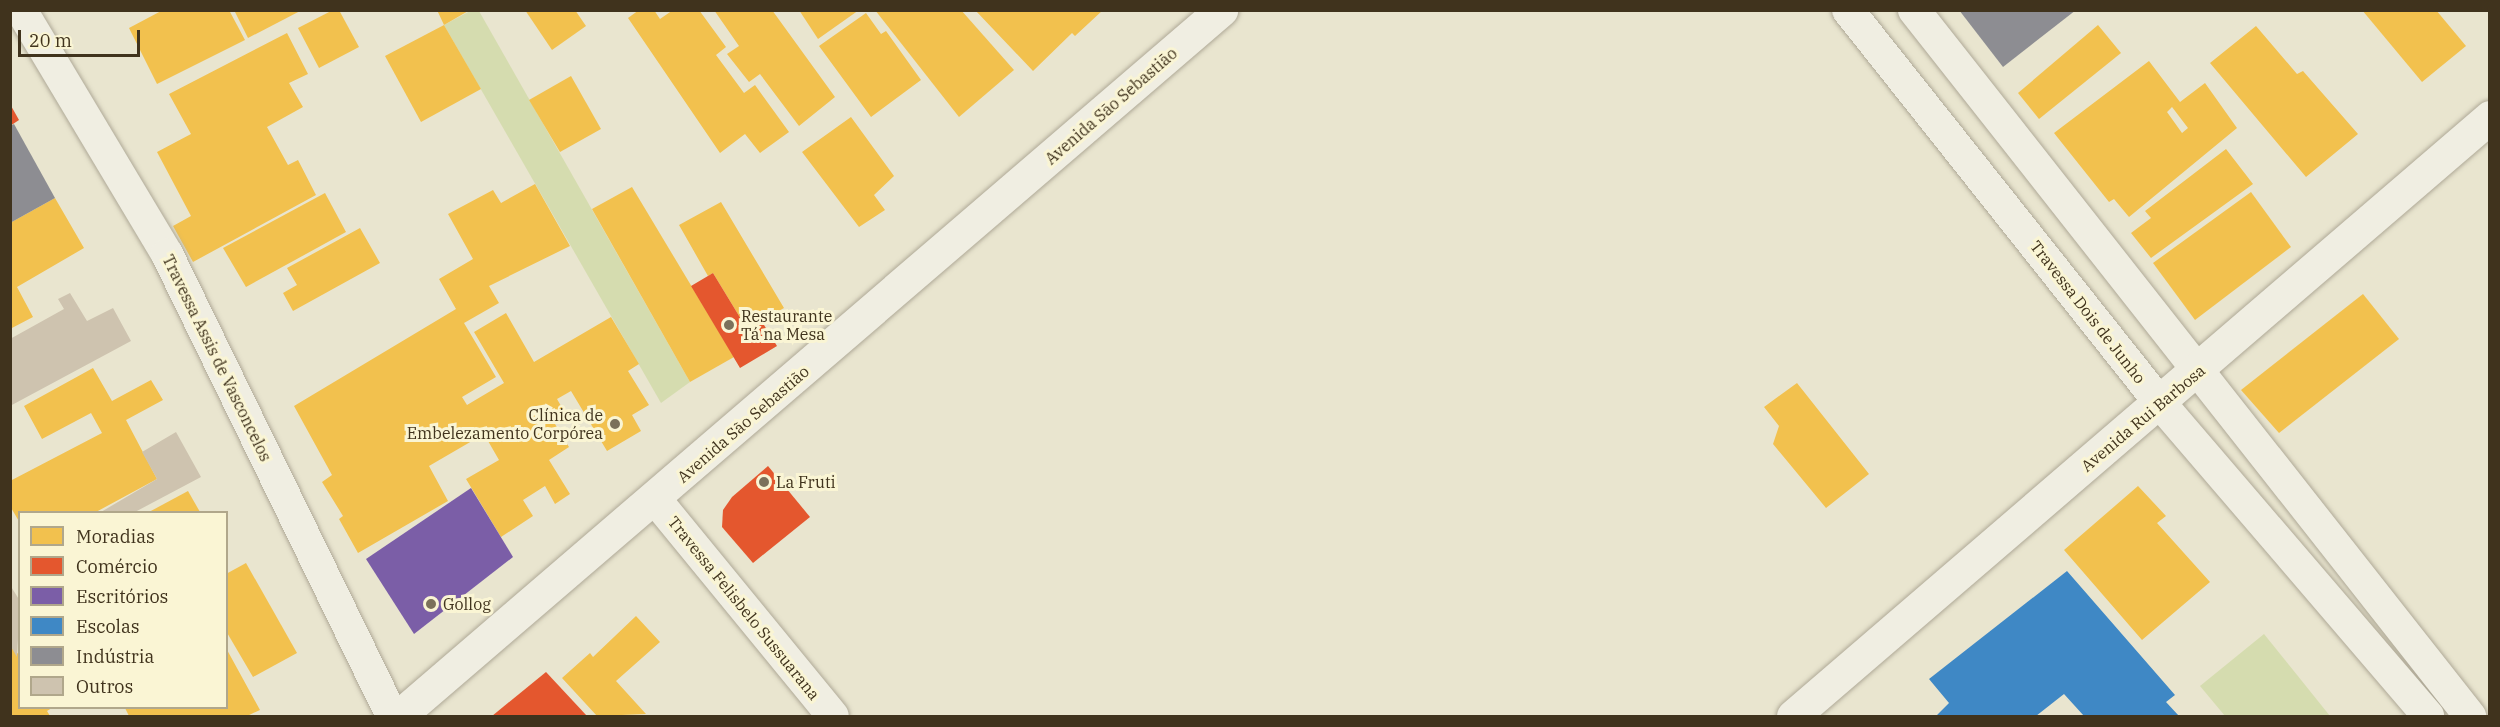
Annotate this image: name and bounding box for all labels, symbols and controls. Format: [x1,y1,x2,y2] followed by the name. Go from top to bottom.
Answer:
[21,18,142,56] scale bar
[29,29,72,52] text: 20 m
[1041,43,1181,169] street label: Avenida São Sebastião
[2026,237,2150,387] street label: Travessa Dois de Junho
[158,252,276,464] street label: Travessa Assis de Vasconcelos
[741,306,832,344] place label: Restaurante Tá na Mesa
[722,318,736,332] marker: Restaurante Tá na Mesa
[2077,360,2209,476] street label: Avenida Rui Barbosa
[673,361,813,487] street label: Avenida São Sebastião
[407,405,603,443] place label: Clínica de Embelezamento Corpórea
[608,417,622,431] marker: Clínica de Embelezamento Corpórea
[776,472,836,492] place label: La Fruti
[757,475,771,489] marker: La Fruti
[18,511,228,709] legend
[664,512,824,704] street label: Travessa Felisbelo Sussuarana
[76,525,155,548] text: Moradias
[76,555,158,578] text: Comércio
[76,585,168,608] text: Escritórios
[443,594,491,614] place label: Gollog
[424,597,438,611] marker: Gollog
[76,615,140,638] text: Escolas
[76,645,154,668] text: Indústria
[76,675,133,698] text: Outros

